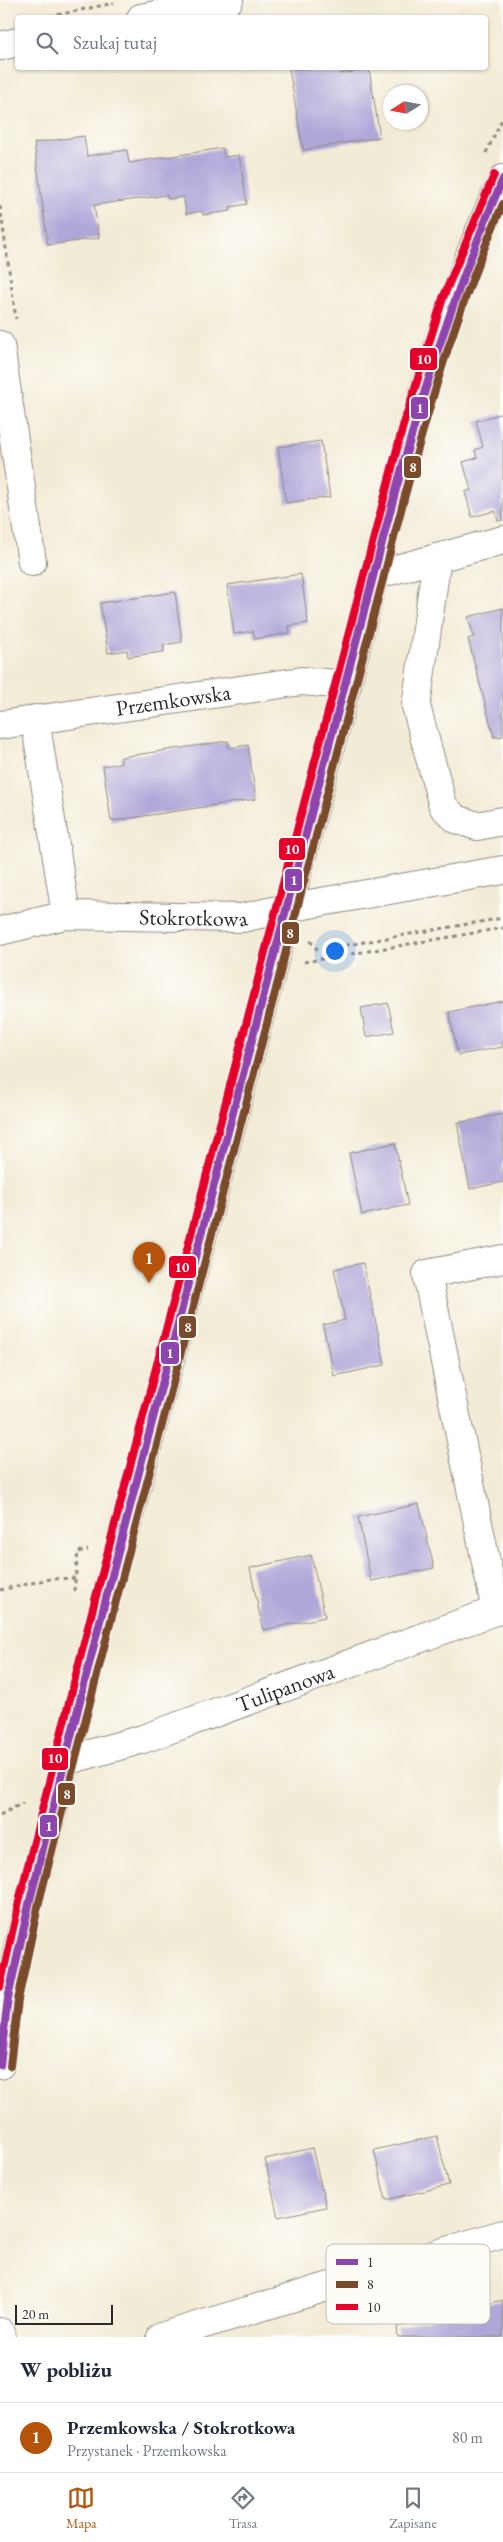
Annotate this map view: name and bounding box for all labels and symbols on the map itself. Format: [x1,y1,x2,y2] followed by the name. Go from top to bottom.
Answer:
[383,85,428,130] north arrow
[409,347,438,371] line badge: 10
[417,350,432,368] text: 10
[410,396,429,420] line badge: 1
[416,399,424,417] text: 1
[403,455,422,479] line badge: 8
[409,458,417,476] text: 8
[114,677,233,722] street label: Przemkowska
[278,837,306,861] line badge: 10
[285,840,300,858] text: 10
[284,868,303,892] line badge: 1
[290,871,298,889] text: 1
[139,902,250,933] street label: Stokrotkowa
[281,921,300,945] line badge: 8
[286,924,294,942] text: 8
[322,938,348,964] your location
[133,1242,165,1283] pin: 1
[168,1255,197,1279] line badge: 10
[175,1258,190,1276] text: 10
[178,1315,197,1339] line badge: 8
[184,1318,192,1336] text: 8
[160,1341,180,1365] line badge: 1
[166,1344,174,1362] text: 1
[232,1656,338,1719] street label: Tulipanowa
[41,1747,69,1771] line badge: 10
[48,1749,63,1767] text: 10
[57,1782,76,1806] line badge: 8
[63,1785,71,1803] text: 8
[39,1814,58,1838] line badge: 1
[45,1817,53,1835] text: 1
[326,2244,490,2324] legend
[367,2253,374,2271] text: 1
[367,2275,374,2293] text: 8
[367,2298,381,2316] text: 10
[15,2302,112,2325] scale bar

